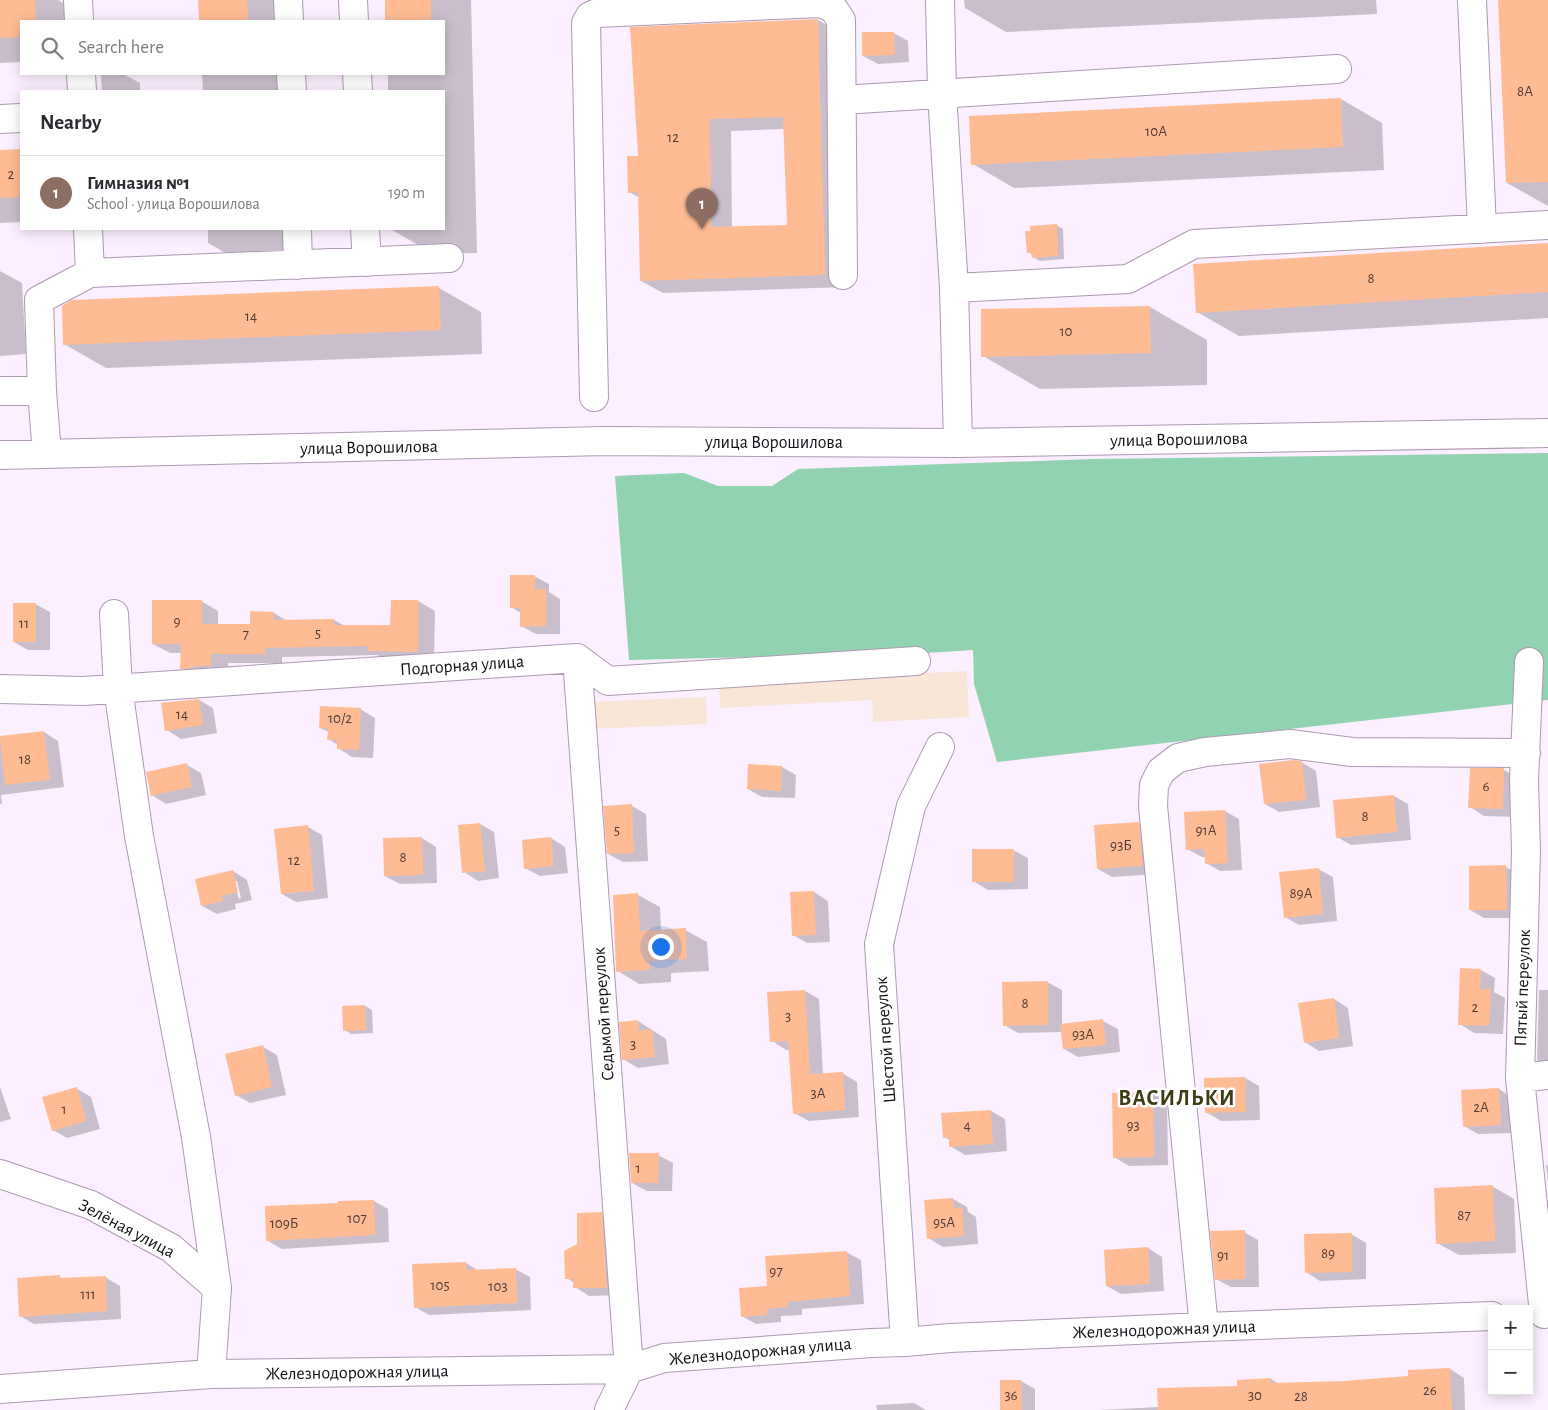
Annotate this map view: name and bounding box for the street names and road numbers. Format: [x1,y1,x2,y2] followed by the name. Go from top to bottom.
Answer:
[1109,430,1248,450] street label: улица Ворошилова
[704,434,843,452] street label: улица Ворошилова
[299,438,438,458] street label: улица Ворошилова
[399,653,525,679] street label: Подгорная улица
[1512,928,1534,1047] street label: Пятый переулок
[590,946,618,1081] street label: Седьмой переулок
[873,975,899,1104] street label: Шестой переулок
[75,1196,178,1262] street label: Зелёная улица
[1072,1318,1256,1342] street label: Железнодорожная улица
[668,1335,852,1369] street label: Железнодорожная улица
[265,1362,449,1384] street label: Железнодорожная улица

